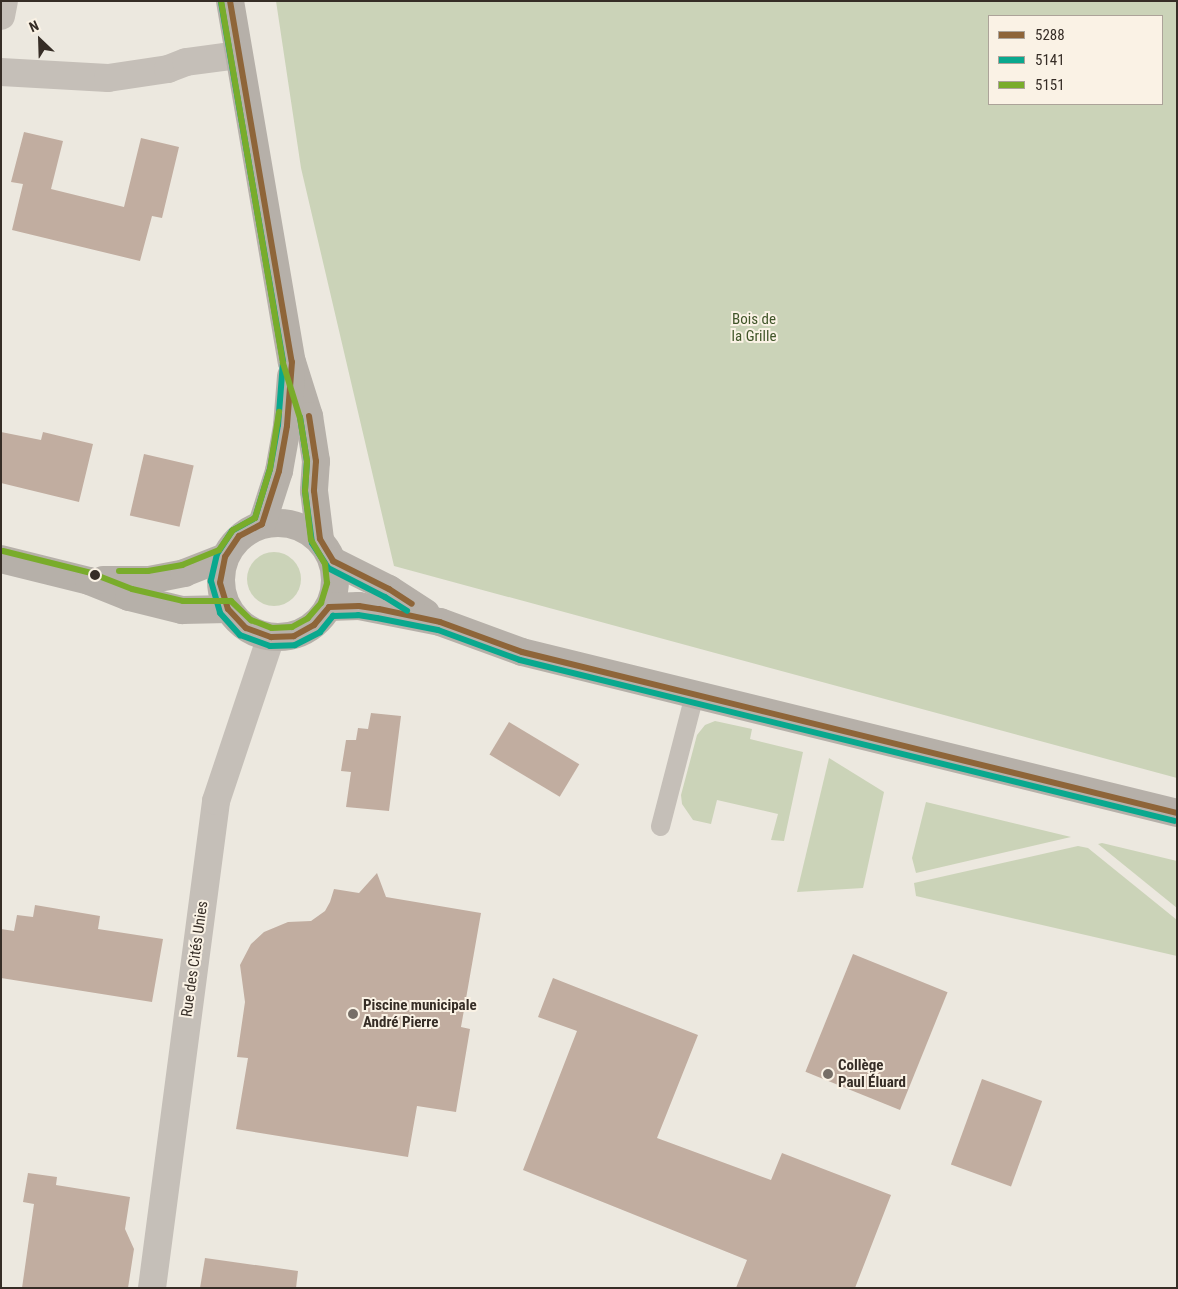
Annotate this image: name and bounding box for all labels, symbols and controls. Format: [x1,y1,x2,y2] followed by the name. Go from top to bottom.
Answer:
[15,15,65,65] north arrow
[988,15,1163,105] legend
[27,17,41,35] text: N
[1035,26,1065,44] text: 5288
[1035,51,1065,69] text: 5141
[1035,76,1065,94] text: 5151
[732,310,776,345] park label: Bois de la Grille
[90,570,100,580] unlabelled marker
[178,900,212,1018] street label: Rue des Cités Unies
[363,996,477,1031] place label: Piscine municipale André Pierre
[347,1008,359,1020] marker: Piscine municipale André Pierre
[838,1056,906,1091] place label: Collège Paul Éluard
[822,1068,834,1080] marker: Collège Paul Éluard

